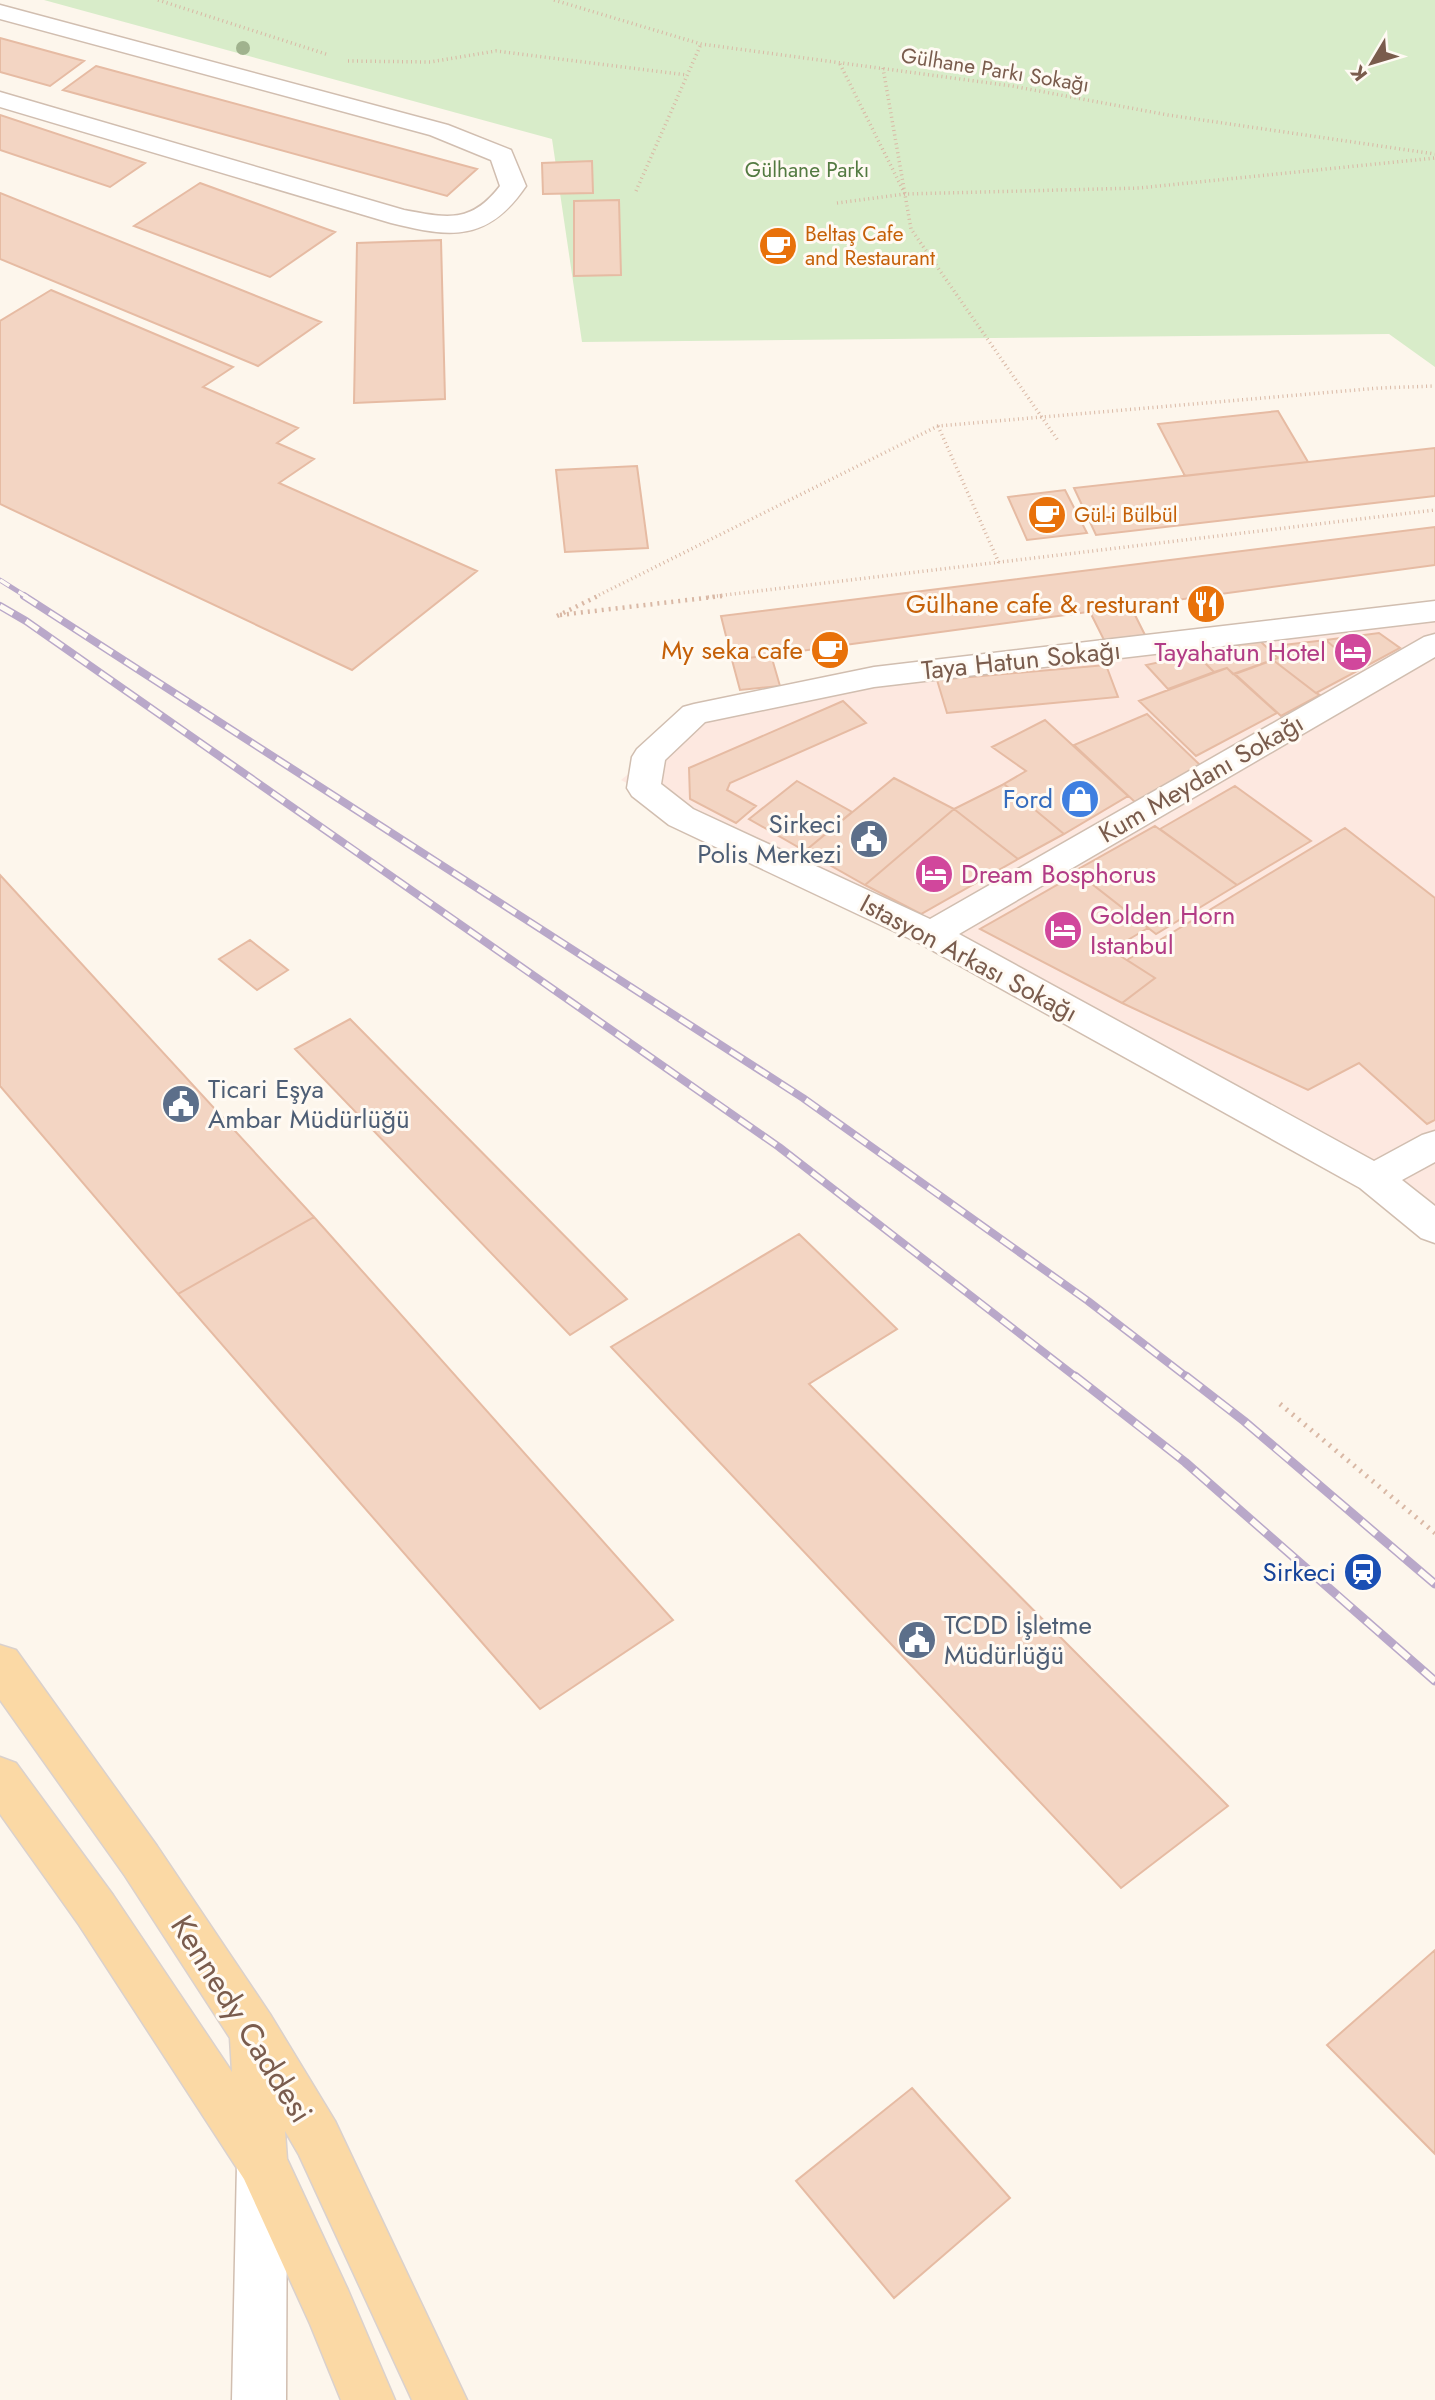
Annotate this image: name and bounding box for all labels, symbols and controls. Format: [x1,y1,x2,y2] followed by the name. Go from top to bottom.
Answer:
[1337,28,1407,98] north arrow
[899,40,1091,100] street label: Gülhane Parkı Sokağı
[1344,59,1374,87] text: K
[745,155,869,185] park label: Gülhane Parkı
[805,219,935,273] place label: Beltaş Cafe and Restaurant
[757,225,799,267] cafe icon: Beltaş Cafe and Restaurant
[1026,494,1068,536] cafe icon: Gül-i Bülbül
[1074,500,1178,530] place label: Gül-i Bülbül
[1185,583,1227,625] restaurant icon: Gülhane cafe & resturant
[906,585,1180,623] place label: Gülhane cafe & resturant
[809,629,851,671] cafe icon: My seka cafe
[661,631,803,669] place label: My seka cafe
[920,631,1122,689] street label: Taya Hatun Sokağı
[1332,631,1374,673] hotel icon: Tayahatun Hotel
[1154,633,1326,671] place label: Tayahatun Hotel
[1092,704,1310,852] street label: Kum Meydanı Sokağı
[1059,778,1101,820] shop icon: Ford
[1003,780,1053,818] place label: Ford
[697,805,842,873] place label: Sirkeci Polis Merkezi
[848,818,890,860] public building icon: Sirkeci Polis Merkezi
[913,853,955,895] hotel icon: Dream Bosphorus
[961,855,1156,893] place label: Dream Bosphorus
[853,884,1085,1032] street label: Istasyon Arkası Sokağı
[1090,896,1235,964] place label: Golden Horn Istanbul
[1042,909,1084,951] hotel icon: Golden Horn Istanbul
[208,1070,410,1138] place label: Ticari Eşya Ambar Müdürlüğü
[160,1083,202,1125] public building icon: Ticari Eşya Ambar Müdürlüğü
[1342,1551,1384,1593] station icon: Sirkeci
[1262,1553,1336,1591] place label: Sirkeci
[944,1606,1092,1674] place label: TCDD İşletme Müdürlüğü
[896,1619,938,1661] public building icon: TCDD İşletme Müdürlüğü
[160,1906,324,2132] street label: Kennedy Caddesi

